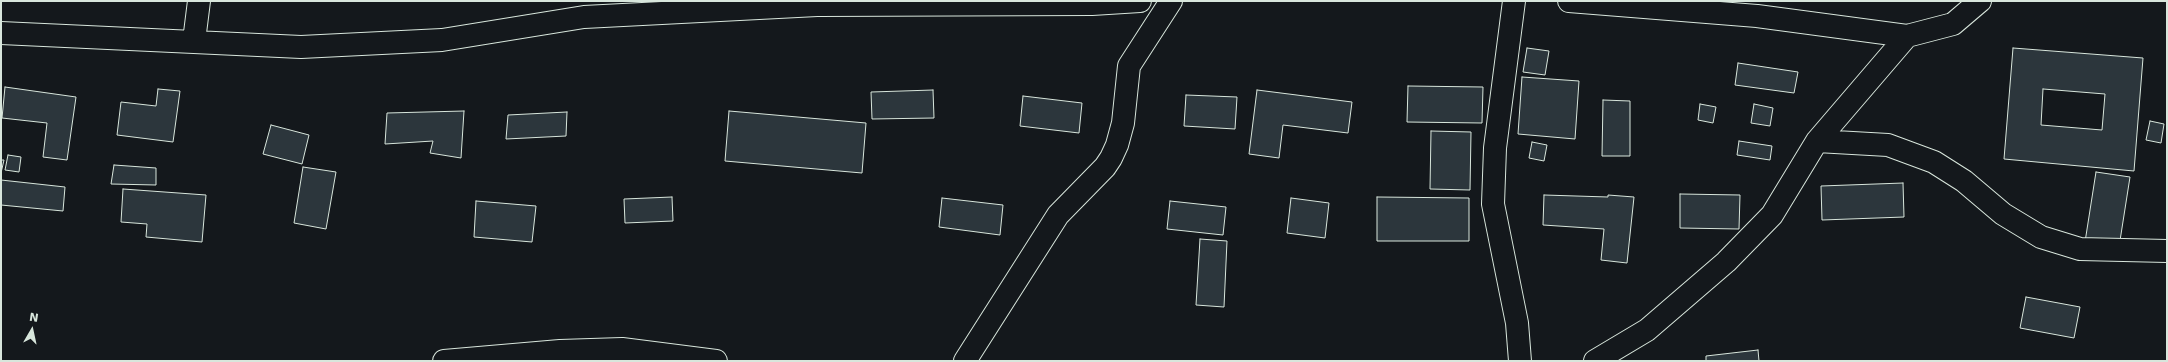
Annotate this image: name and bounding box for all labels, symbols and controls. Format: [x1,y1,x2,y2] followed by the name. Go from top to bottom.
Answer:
[12,310,52,350] north arrow
[28,311,40,325] text: N

